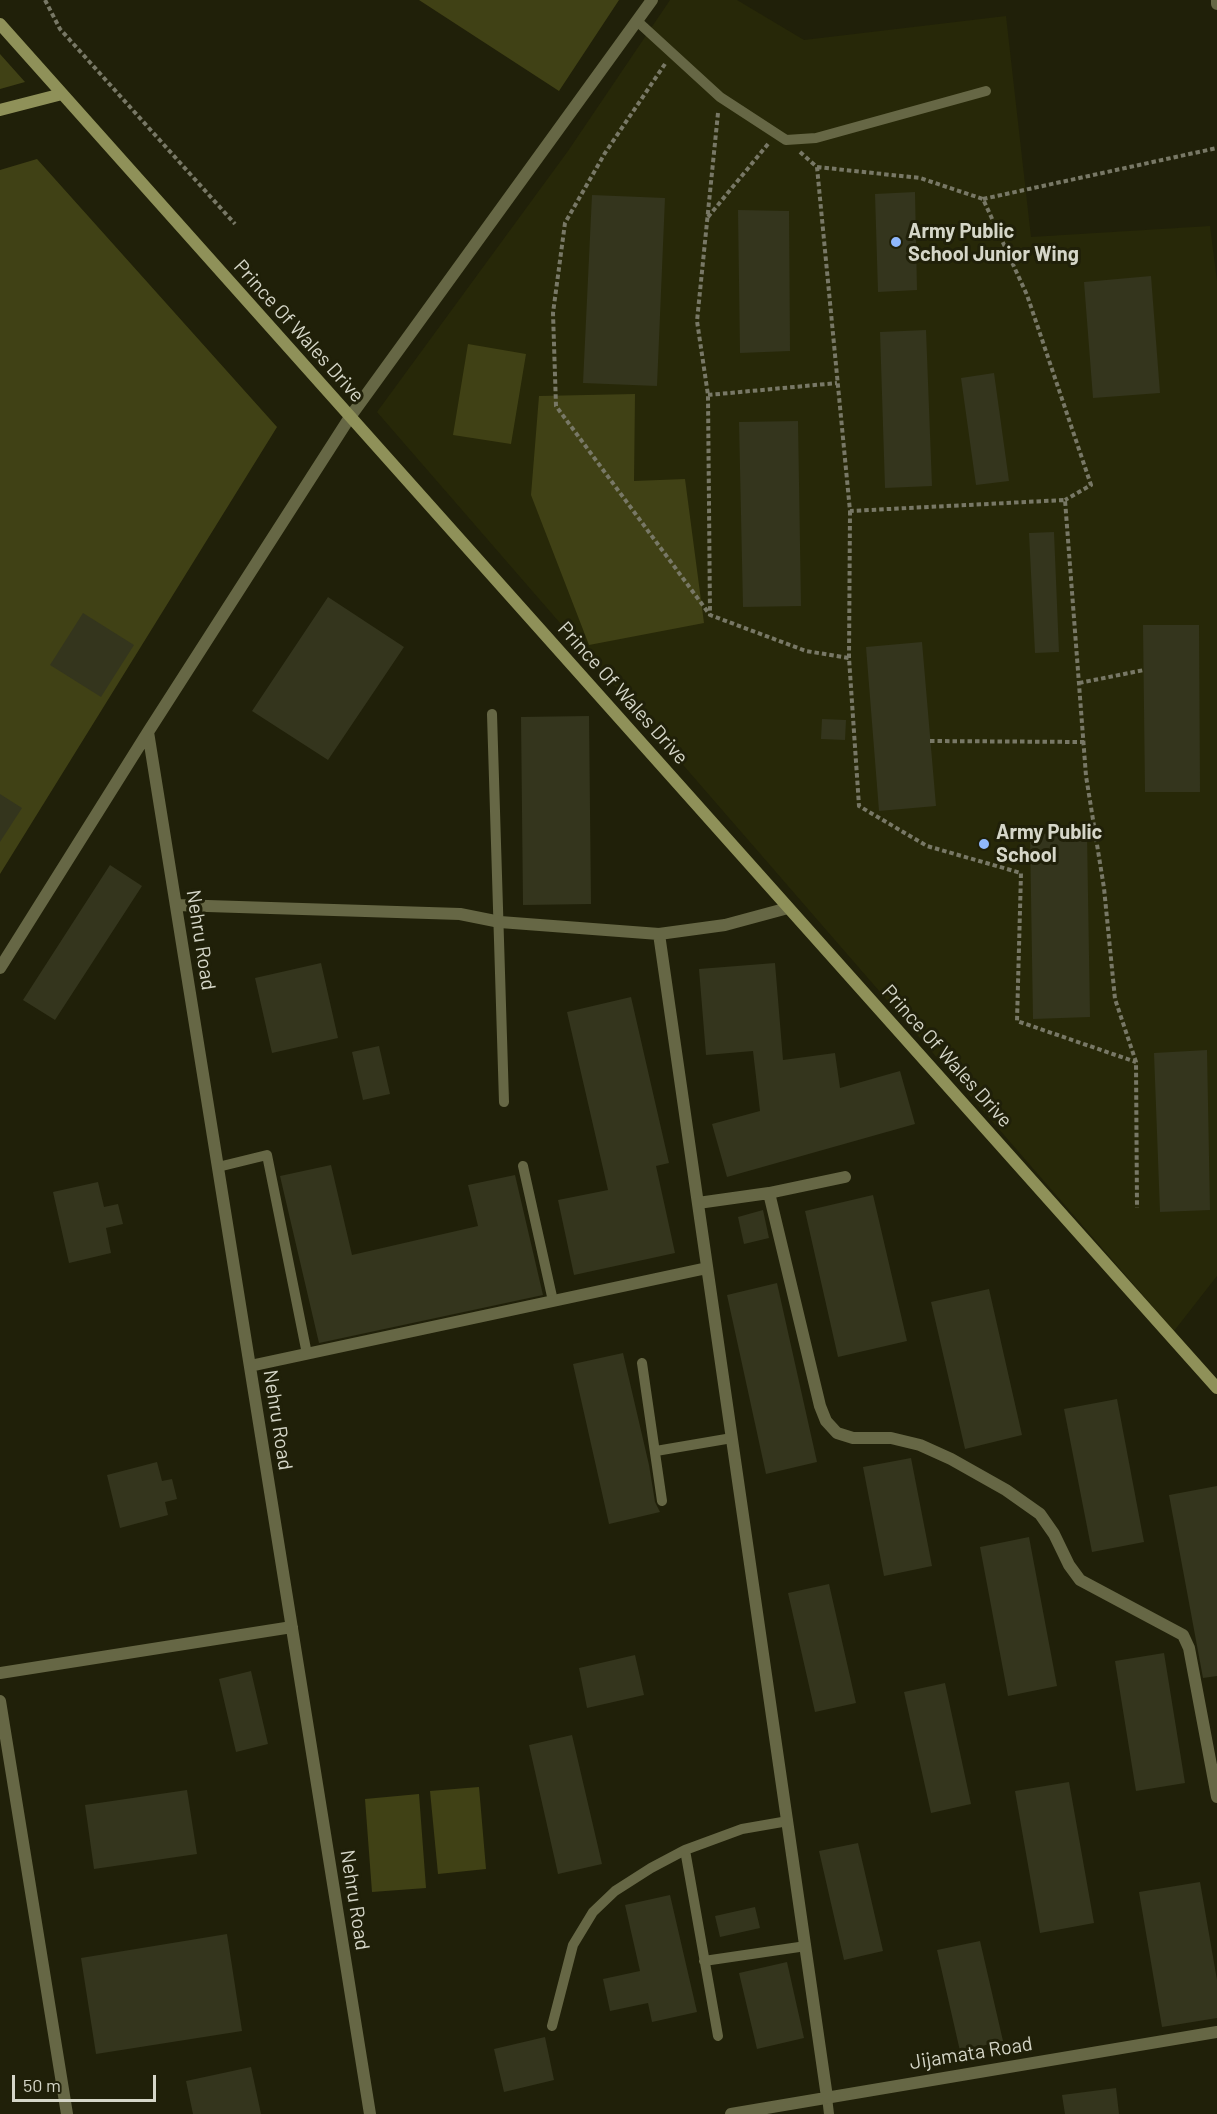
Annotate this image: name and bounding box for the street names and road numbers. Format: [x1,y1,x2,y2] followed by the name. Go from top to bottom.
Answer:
[229,255,369,407] street label: Prince Of Wales Drive
[553,617,693,769] street label: Prince Of Wales Drive
[181,888,221,992] street label: Nehru Road
[877,980,1017,1132] street label: Prince Of Wales Drive
[258,1368,298,1472] street label: Nehru Road
[335,1848,375,1952] street label: Nehru Road
[908,2031,1034,2075] street label: Jijamata Road

